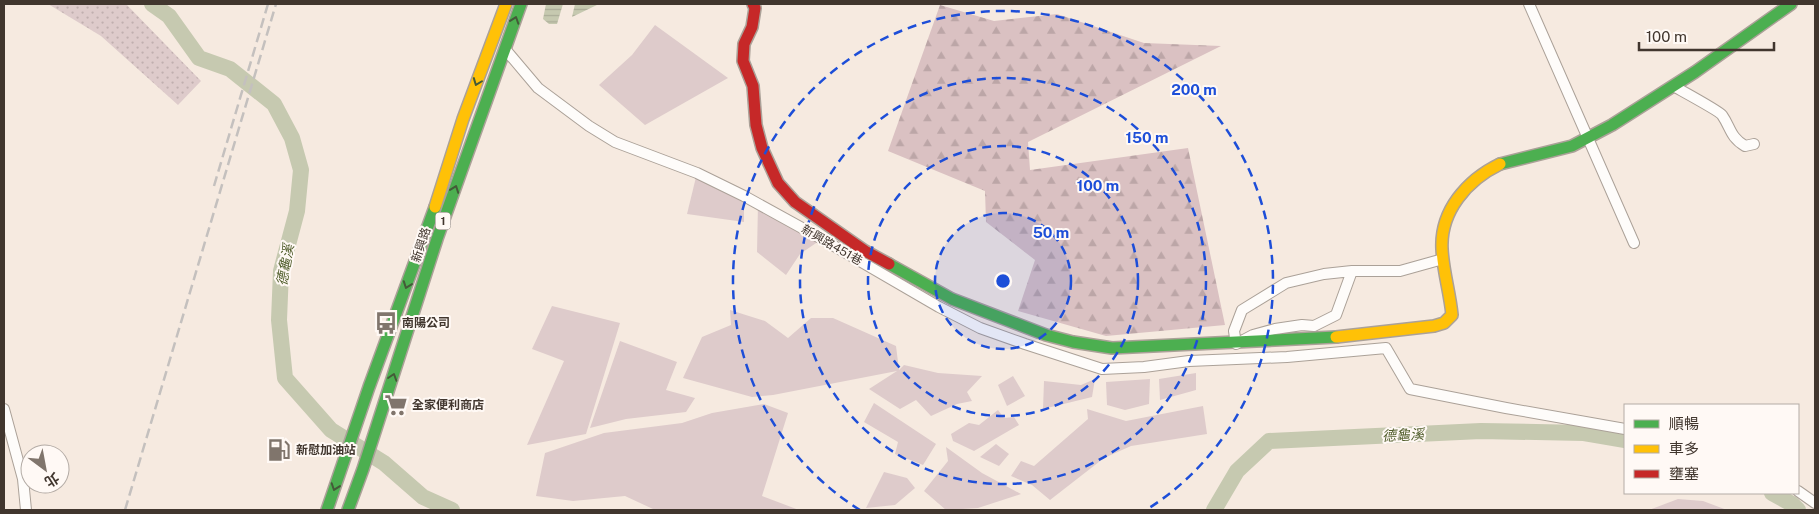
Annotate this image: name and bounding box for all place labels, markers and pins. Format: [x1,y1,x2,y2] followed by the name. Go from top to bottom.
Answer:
[994,272,1012,290] centre of rings
[373,310,399,336] bus stop icon: 南陽公司
[402,316,450,330] place label: 南陽公司
[383,392,409,418] supermarket icon: 全家便利商店
[412,398,484,412] place label: 全家便利商店
[266,437,292,463] fuel station icon: 新慰加油站
[296,443,356,457] place label: 新慰加油站

